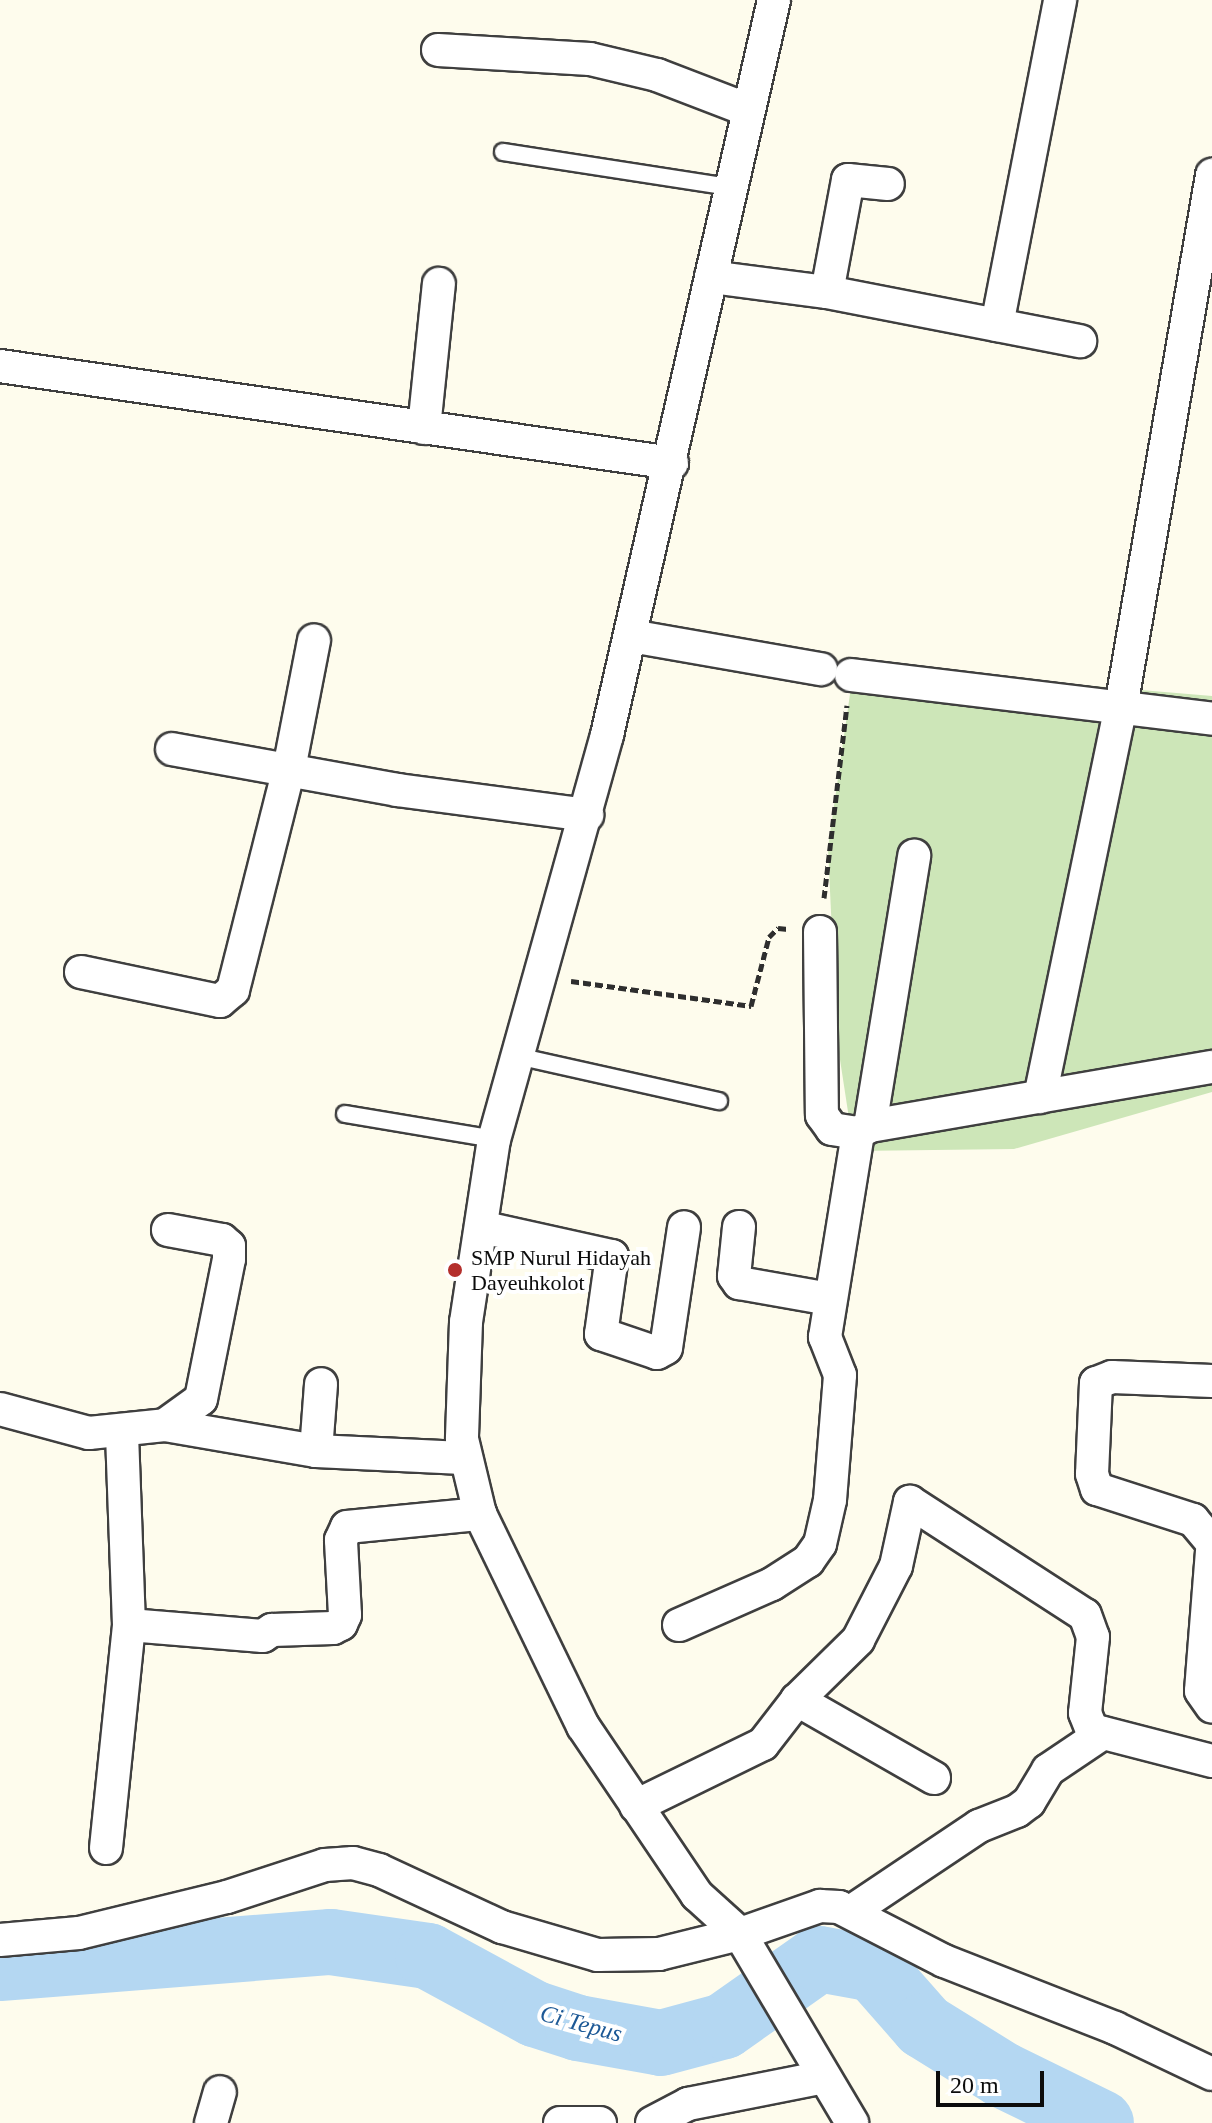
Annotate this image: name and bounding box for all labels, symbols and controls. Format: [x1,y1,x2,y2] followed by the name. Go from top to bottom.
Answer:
[471,1244,652,1296] place label: SMP Nurul Hidayah Dayeuhkolot
[446,1261,464,1279] marker: SMP Nurul Hidayah Dayeuhkolot
[537,1999,625,2049] water label: Ci Tepus
[940,2055,1048,2105] scale bar
[950,2072,999,2098] text: 20 m

